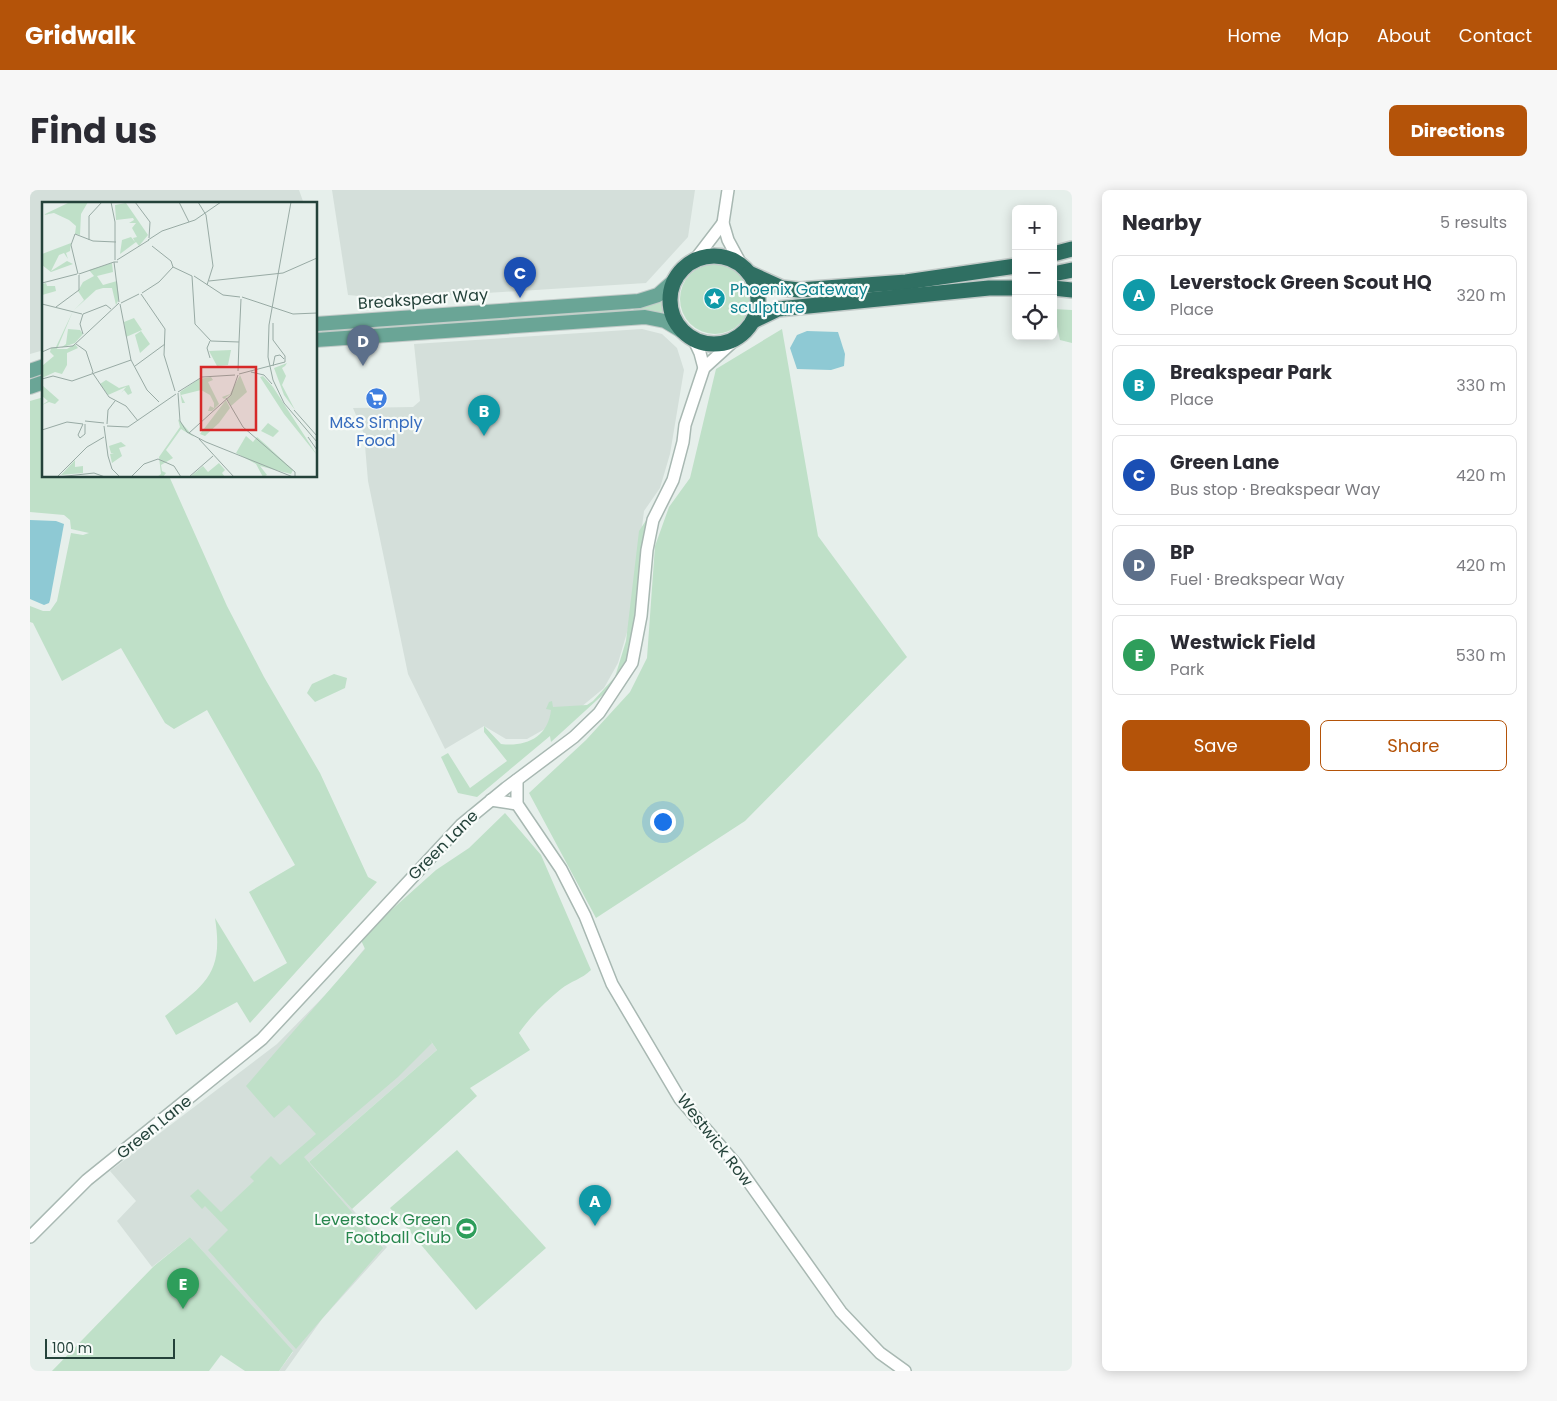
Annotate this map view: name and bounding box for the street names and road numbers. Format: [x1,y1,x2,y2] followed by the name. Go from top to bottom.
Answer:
[357,283,489,315] street label: Breakspear Way
[403,805,483,885] street label: Green Lane
[112,1089,197,1164] street label: Green Lane
[671,1089,759,1191] street label: Westwick Row

